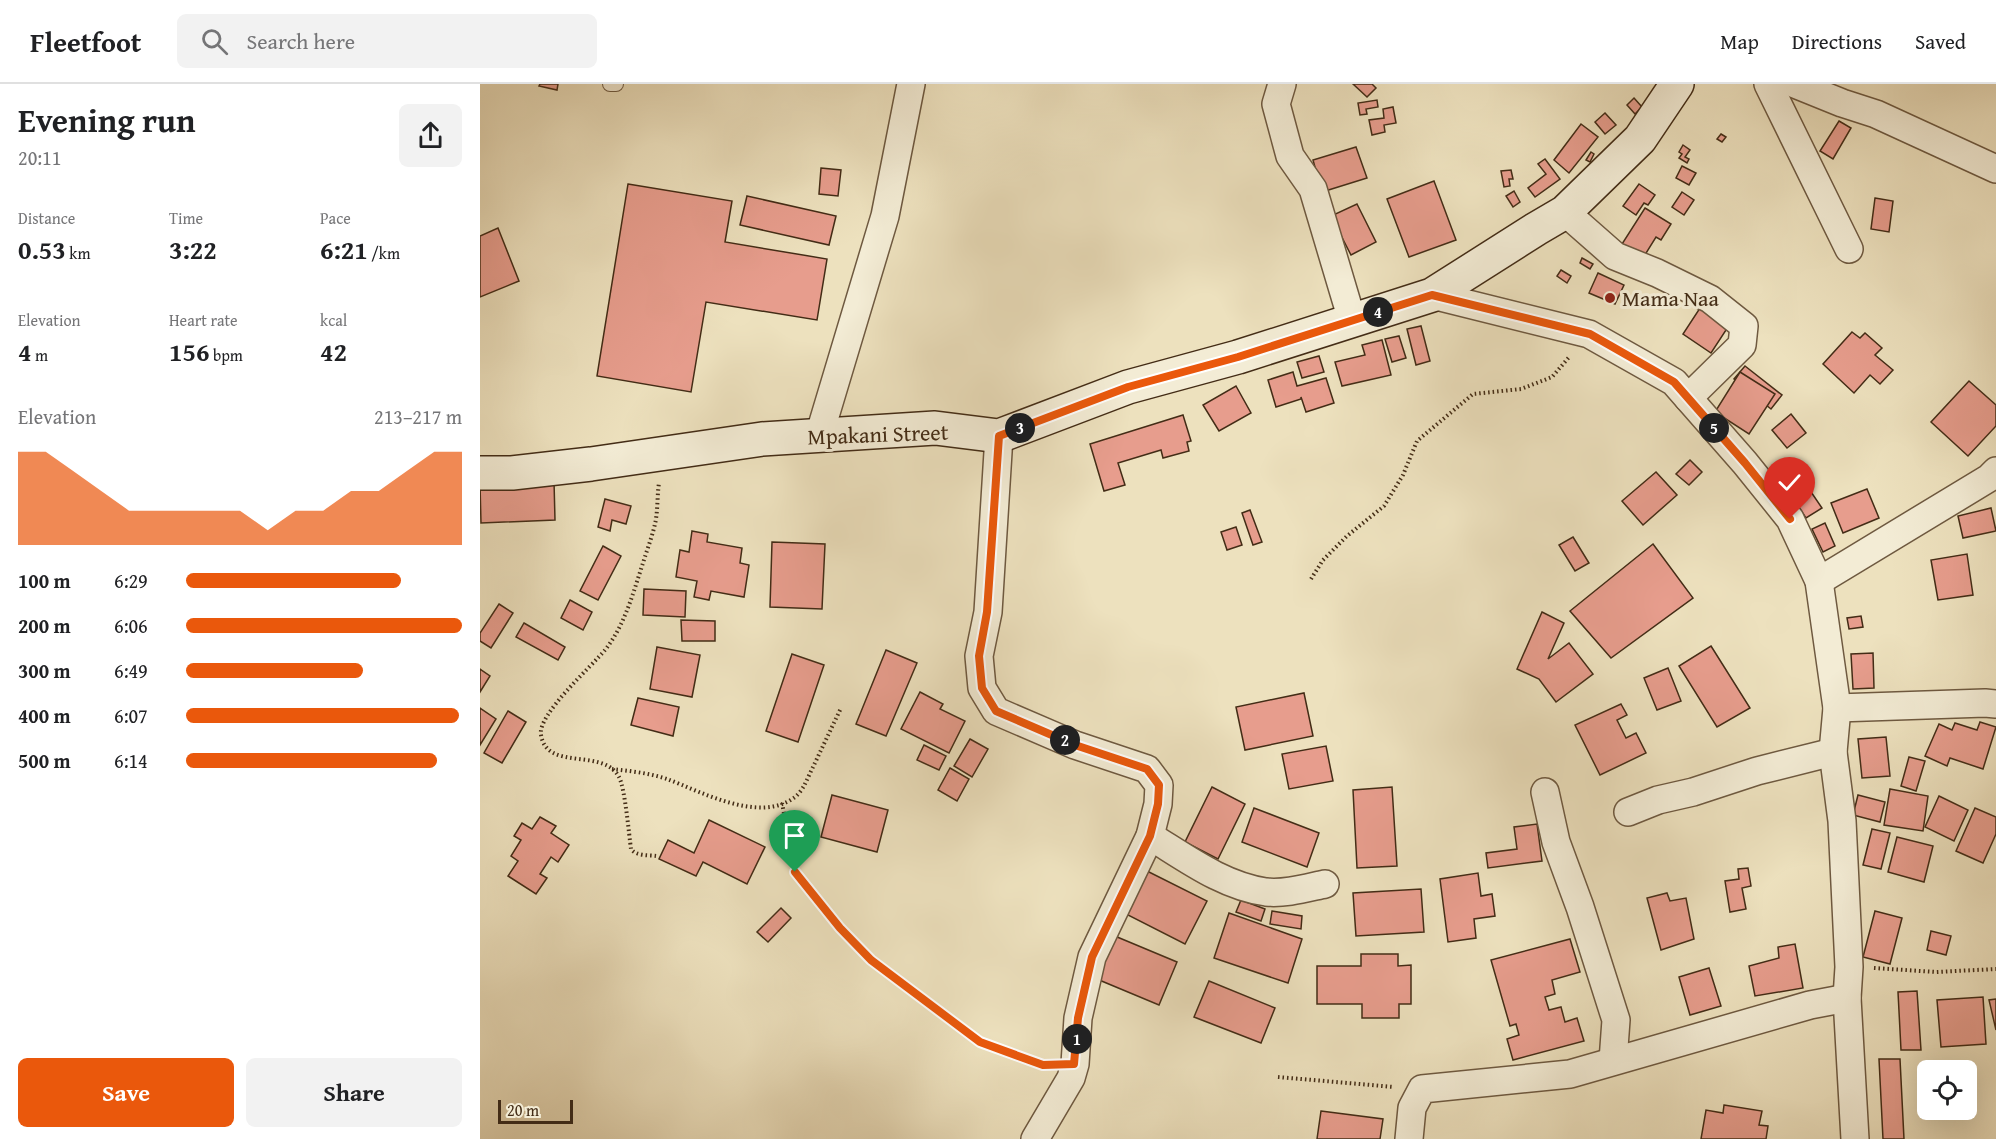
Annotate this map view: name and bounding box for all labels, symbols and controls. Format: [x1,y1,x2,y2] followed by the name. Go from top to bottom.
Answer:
[177,14,597,68] search box
[30,21,141,62] text: Fleetfoot
[198,25,231,58] icon: search
[246,25,355,57] text: Search here
[1720,26,1759,57] text: Map
[1792,26,1882,57] text: Directions
[1915,26,1966,57] text: Saved
[18,96,195,144] text: Evening run
[399,104,462,167] button: share
[18,143,61,172] text: 20:11
[18,206,75,230] text: Distance
[169,206,203,230] text: Time
[320,206,351,230] text: Pace
[18,230,66,269] text: 0.53
[169,230,217,269] text: 3:22
[320,230,368,269] text: 6:21
[66,241,90,265] text: km
[368,241,400,265] text: /km
[1622,282,1719,314] place label: Mama Naa
[1603,291,1617,305] marker: Mama Naa
[1363,297,1393,327] pin: 4
[1374,300,1382,324] text: 4
[18,308,81,332] text: Elevation
[169,308,238,332] text: Heart rate
[320,308,347,332] text: kcal
[18,332,31,371] text: 4
[169,332,209,371] text: 156
[320,332,347,371] text: 42
[31,343,48,367] text: m
[209,343,243,367] text: bpm
[18,402,96,431] text: Elevation
[374,402,462,431] text: 213–217 m
[1005,413,1035,443] pin: 3
[1699,413,1729,443] pin: 5
[807,416,949,452] street label: Mpakani Street
[1016,416,1024,440] text: 3
[1710,416,1718,440] text: 5
[1764,457,1815,519] pin
[1773,466,1806,499] icon: check
[18,566,71,595] text: 100 m
[114,566,148,595] text: 6:29
[18,611,71,640] text: 200 m
[114,611,148,640] text: 6:06
[18,656,71,685] text: 300 m
[114,656,148,685] text: 6:49
[18,701,71,730] text: 400 m
[114,701,148,730] text: 6:07
[1050,725,1080,755] pin: 2
[1061,728,1069,752] text: 2
[18,746,71,775] text: 500 m
[114,746,148,775] text: 6:14
[769,810,820,872] pin
[778,819,811,852] icon: arrive
[1062,1024,1092,1054] pin: 1
[1073,1027,1081,1051] text: 1
[18,1058,234,1127] button: Save
[246,1058,462,1127] button: Share
[1917,1060,1977,1120] map controls
[1917,1060,1977,1120] button: locate
[498,1097,573,1124] scale bar
[507,1098,539,1122] text: 20 m

